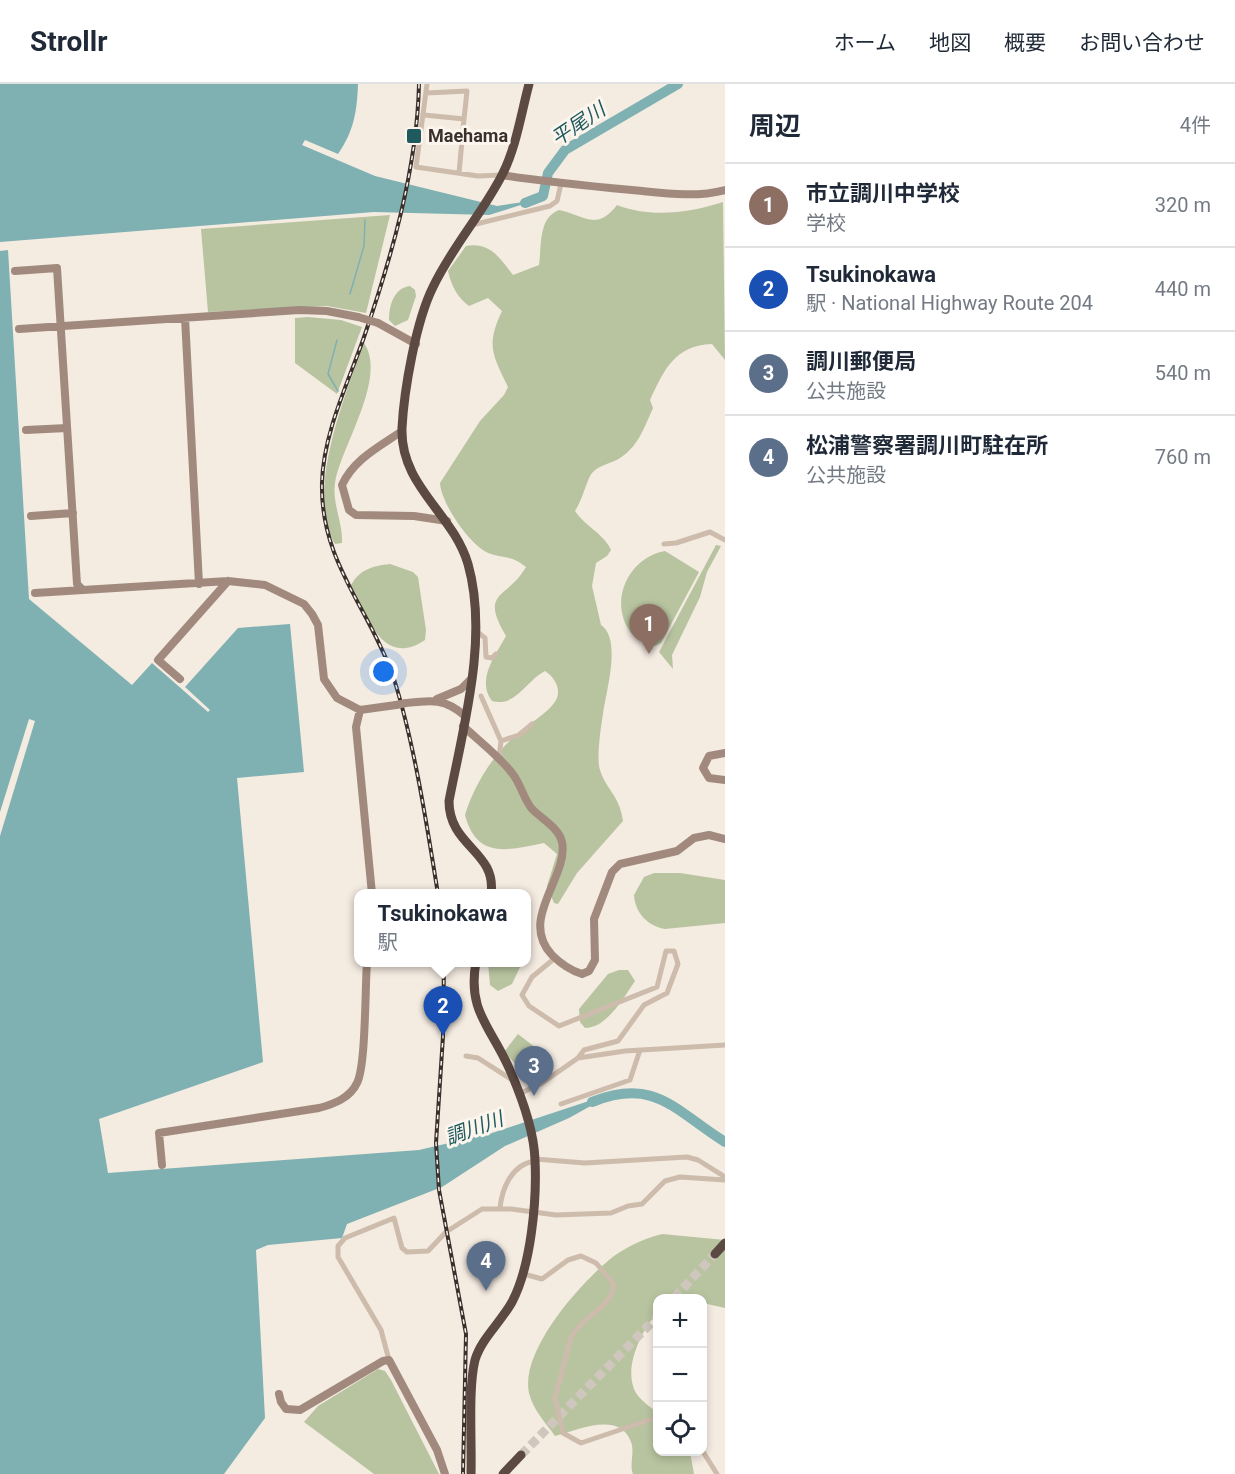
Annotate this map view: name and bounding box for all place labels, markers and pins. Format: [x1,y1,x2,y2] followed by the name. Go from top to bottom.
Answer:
[428,125,508,146] place label: Maehama
[405,127,423,145] marker: Maehama
[630,604,668,654] pin: 1
[424,986,462,1036] pin: 2
[514,1046,554,1096] pin: 3
[466,1242,506,1291] pin: 4

